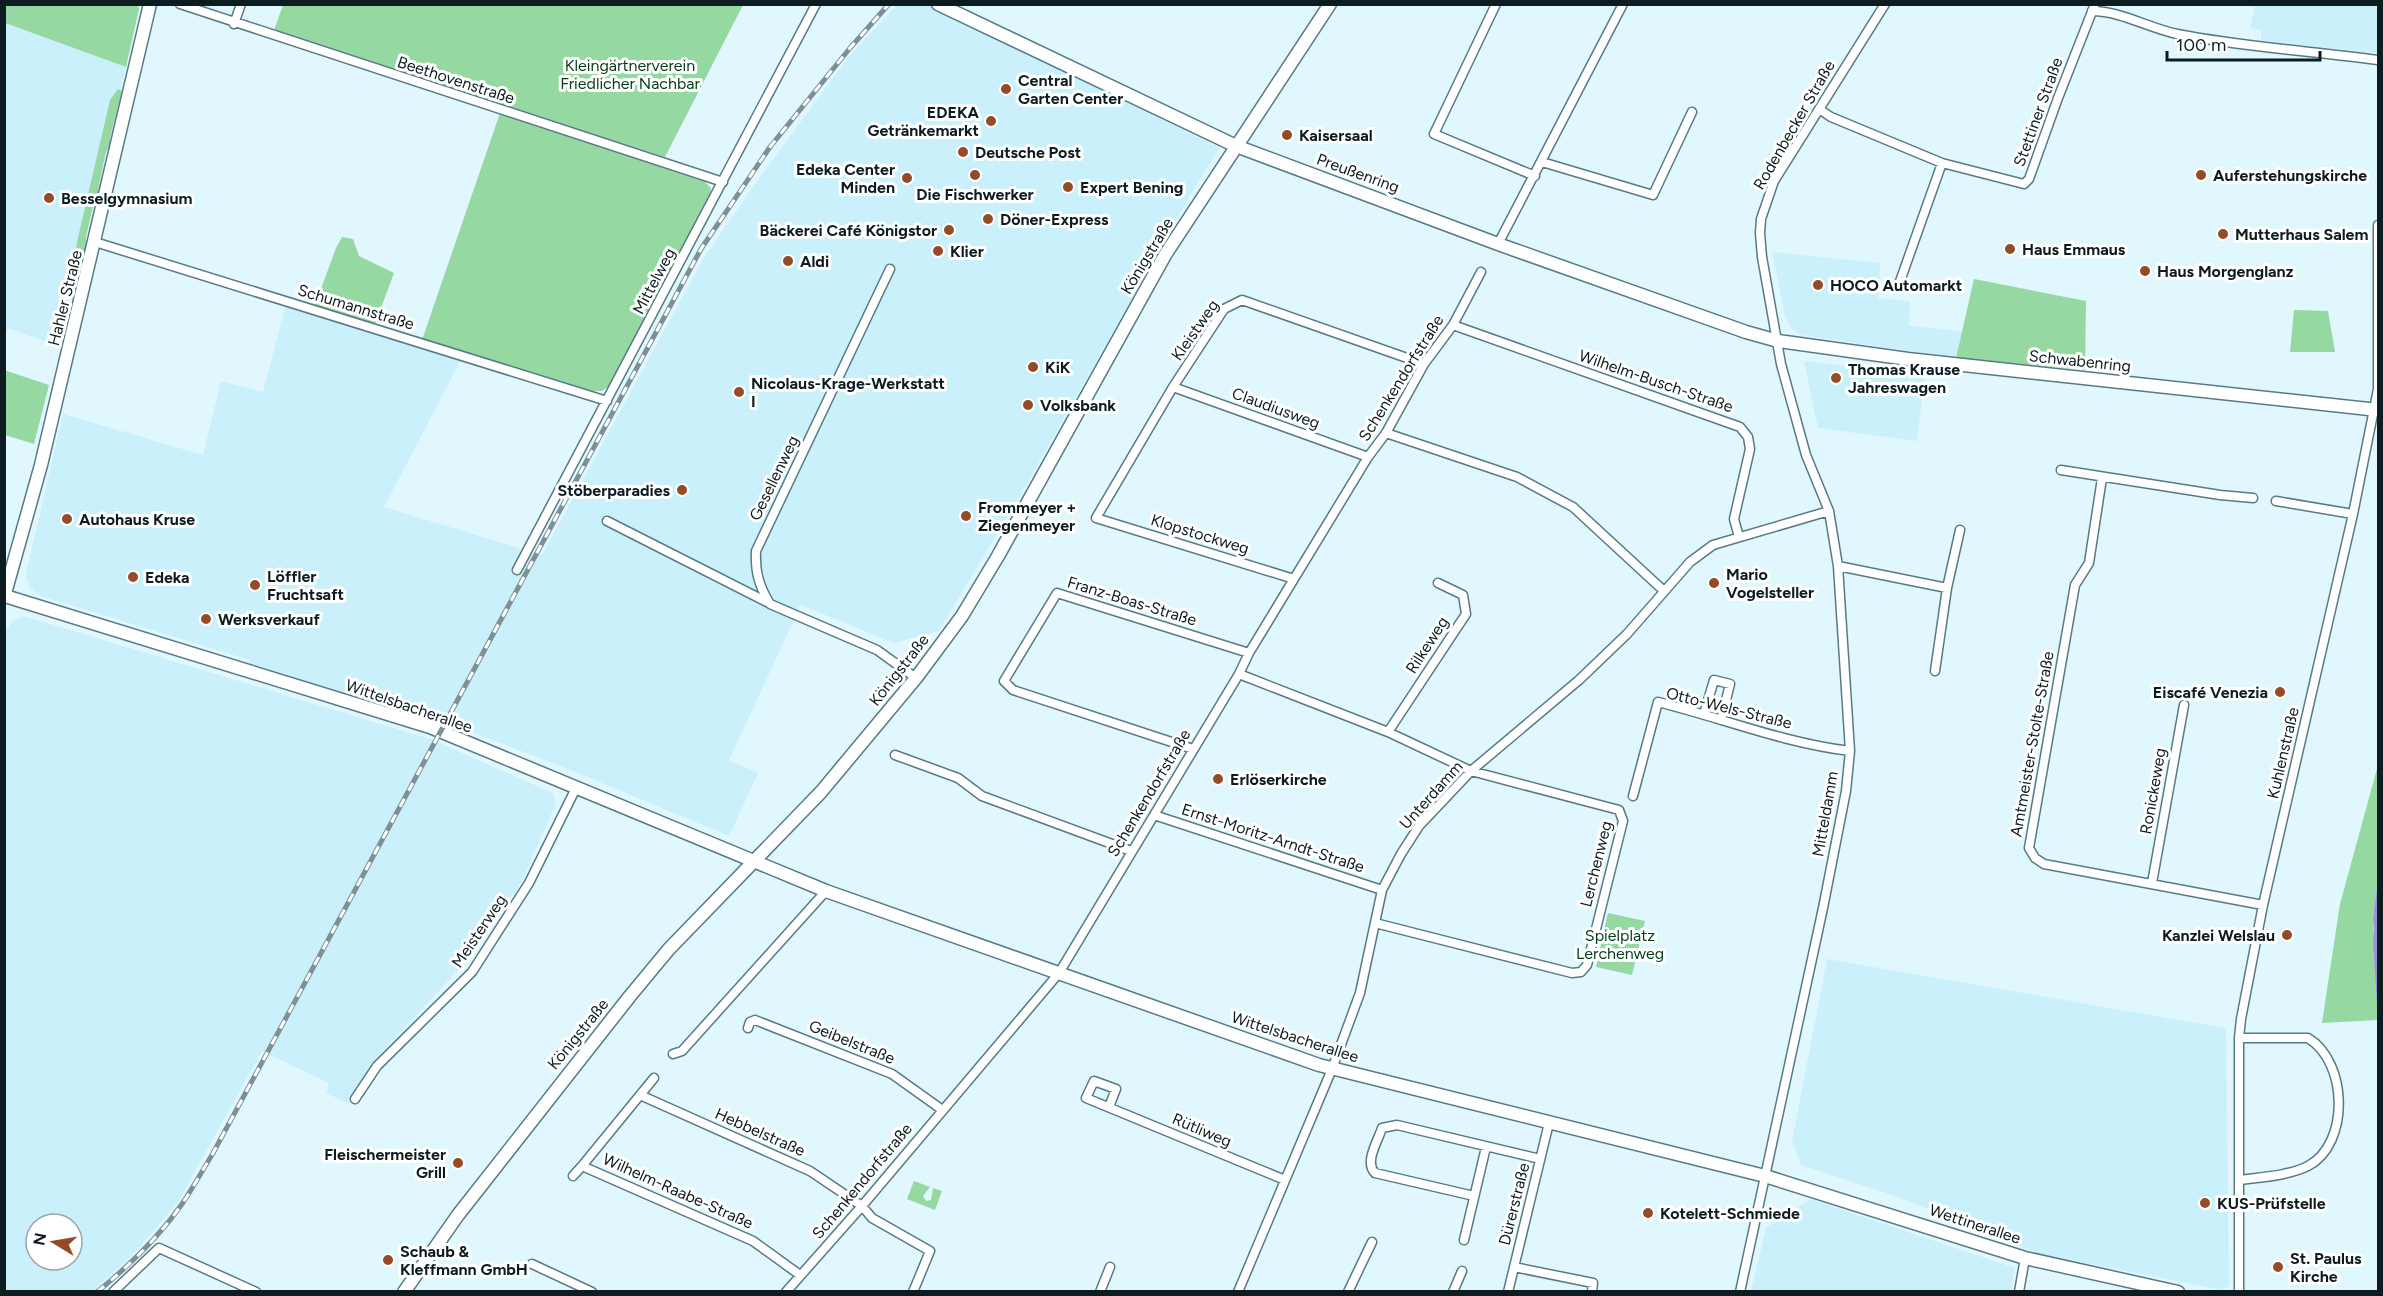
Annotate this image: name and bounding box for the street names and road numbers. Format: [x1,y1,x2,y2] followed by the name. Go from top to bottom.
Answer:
[395,52,517,108] street label: Beethovenstraße
[2009,55,2067,169] street label: Stettiner Straße
[1749,57,1839,193] street label: Rodenbecker Straße
[1314,149,1402,197] street label: Preußenring
[1117,214,1177,298] street label: Königstraße
[629,245,679,317] street label: Mittelweg
[44,248,86,348] street label: Hahler Straße
[295,280,417,334] street label: Schumannstraße
[1167,296,1223,364] street label: Kleistweg
[1354,311,1448,445] street label: Schenkendorfstraße
[1576,346,1736,416] street label: Wilhelm-Busch-Straße
[2028,346,2132,376] street label: Schwabenring
[1229,383,1323,433] street label: Claudiusweg
[745,432,803,524] street label: Gesellenweg
[1149,510,1251,558] street label: Klopstockweg
[1065,572,1199,630] street label: Franz-Boas-Straße
[1402,613,1452,677] street label: Rilkeweg
[865,630,933,710] street label: Königstraße
[2006,649,2058,838] street label: Amtmeister-Stolte-Straße
[343,675,475,737] street label: Wittelsbacherallee
[1664,683,1794,733] street label: Otto-Wels-Straße
[2263,705,2303,801] street label: Kuhlenstraße
[1103,726,1195,860] street label: Schenkendorfstraße
[2136,746,2170,836] street label: Ronickeweg
[1395,757,1467,833] street label: Unterdamm
[1808,770,1842,858] street label: Mitteldamm
[1179,799,1367,877] street label: Ernst-Moritz-Arndt-Straße
[1576,819,1616,909] street label: Lerchenweg
[448,891,510,971] street label: Meisterweg
[544,994,613,1073] street label: Königstraße
[1229,1007,1361,1067] street label: Wittelsbacherallee
[806,1016,898,1068] street label: Geibelstraße
[712,1104,808,1160] street label: Hebbelstraße
[1169,1109,1235,1151] street label: Rütliweg
[808,1119,916,1243] street label: Schenkendorfstraße
[600,1149,756,1233] street label: Wilhelm-Raabe-Straße
[1495,1161,1533,1247] street label: Dürerstraße
[1927,1200,2023,1248] street label: Wettinerallee

